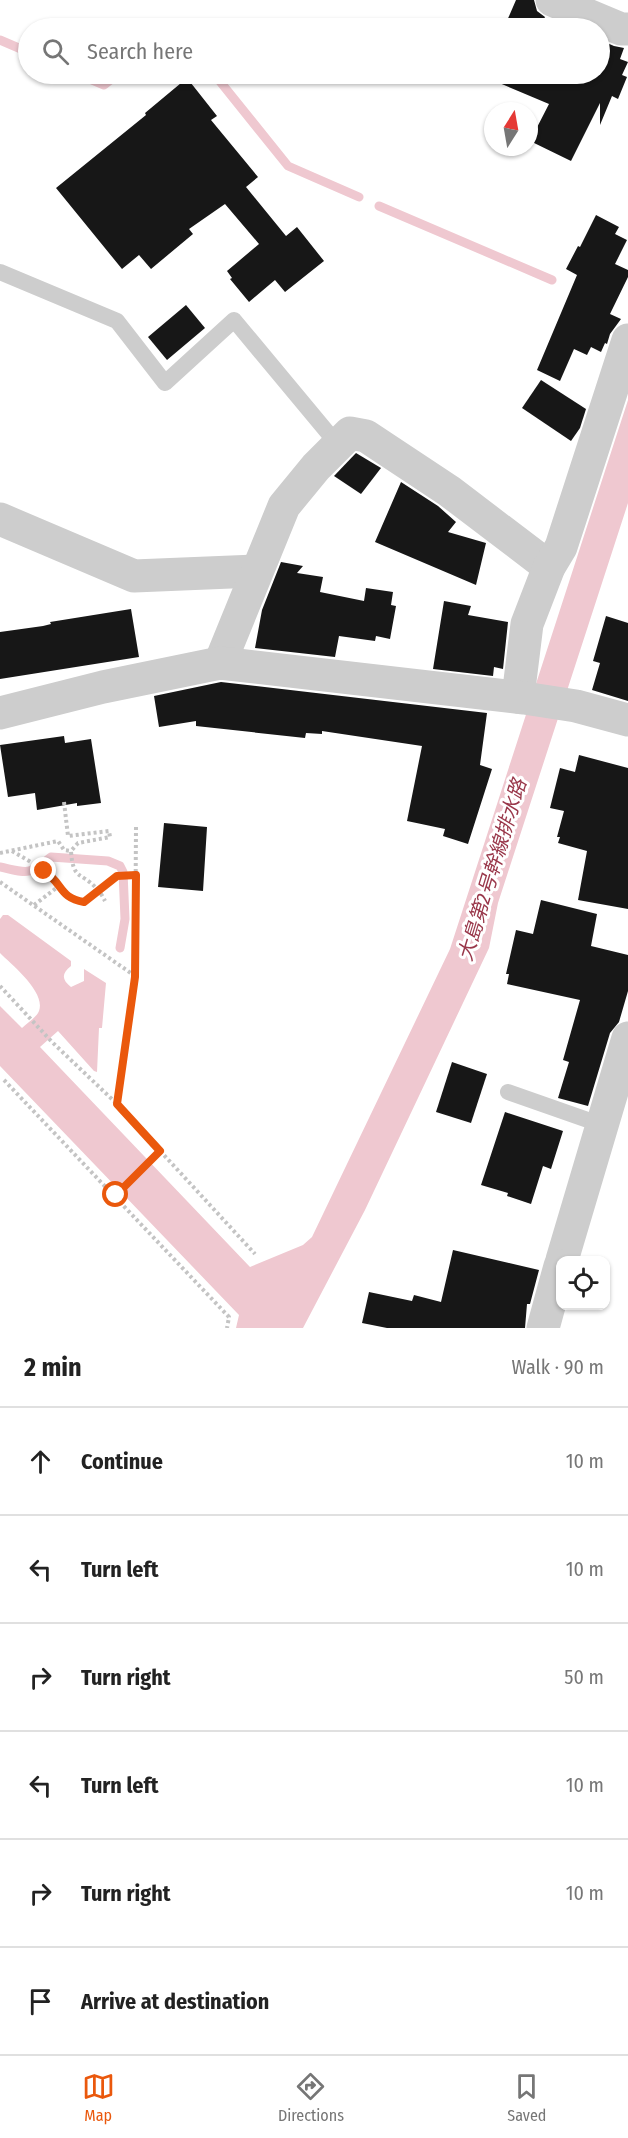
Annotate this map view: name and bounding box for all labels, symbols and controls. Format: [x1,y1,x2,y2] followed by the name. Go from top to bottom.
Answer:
[18,18,610,84] search box
[39,35,72,68] icon: search
[87,38,193,65] text: Search here
[484,102,538,156] north arrow
[453,774,532,964] water label: 大島第2号幹線排水路
[30,857,56,883] route end
[102,1181,128,1207] route start
[556,1256,610,1310] map controls
[556,1256,610,1310] button: locate
[24,1352,82,1383] text: 2 min
[512,1355,604,1379] text: Walk · 90 m
[24,1445,57,1478] icon: ahead
[81,1448,163,1475] text: Continue
[566,1449,604,1473] text: 10 m
[24,1553,57,1586] icon: left
[81,1556,159,1583] text: Turn left
[566,1557,604,1581] text: 10 m
[24,1661,57,1694] icon: right
[81,1664,170,1691] text: Turn right
[564,1665,604,1689] text: 50 m
[24,1769,57,1802] icon: left
[81,1772,159,1799] text: Turn left
[566,1773,604,1797] text: 10 m
[24,1877,57,1910] icon: right
[81,1880,170,1907] text: Turn right
[566,1881,604,1905] text: 10 m
[24,1985,57,2018] icon: arrive
[81,1988,269,2015] text: Arrive at destination
[82,2070,115,2125] tab: Map
[278,2070,344,2125] tab: Directions
[507,2070,546,2125] tab: Saved

